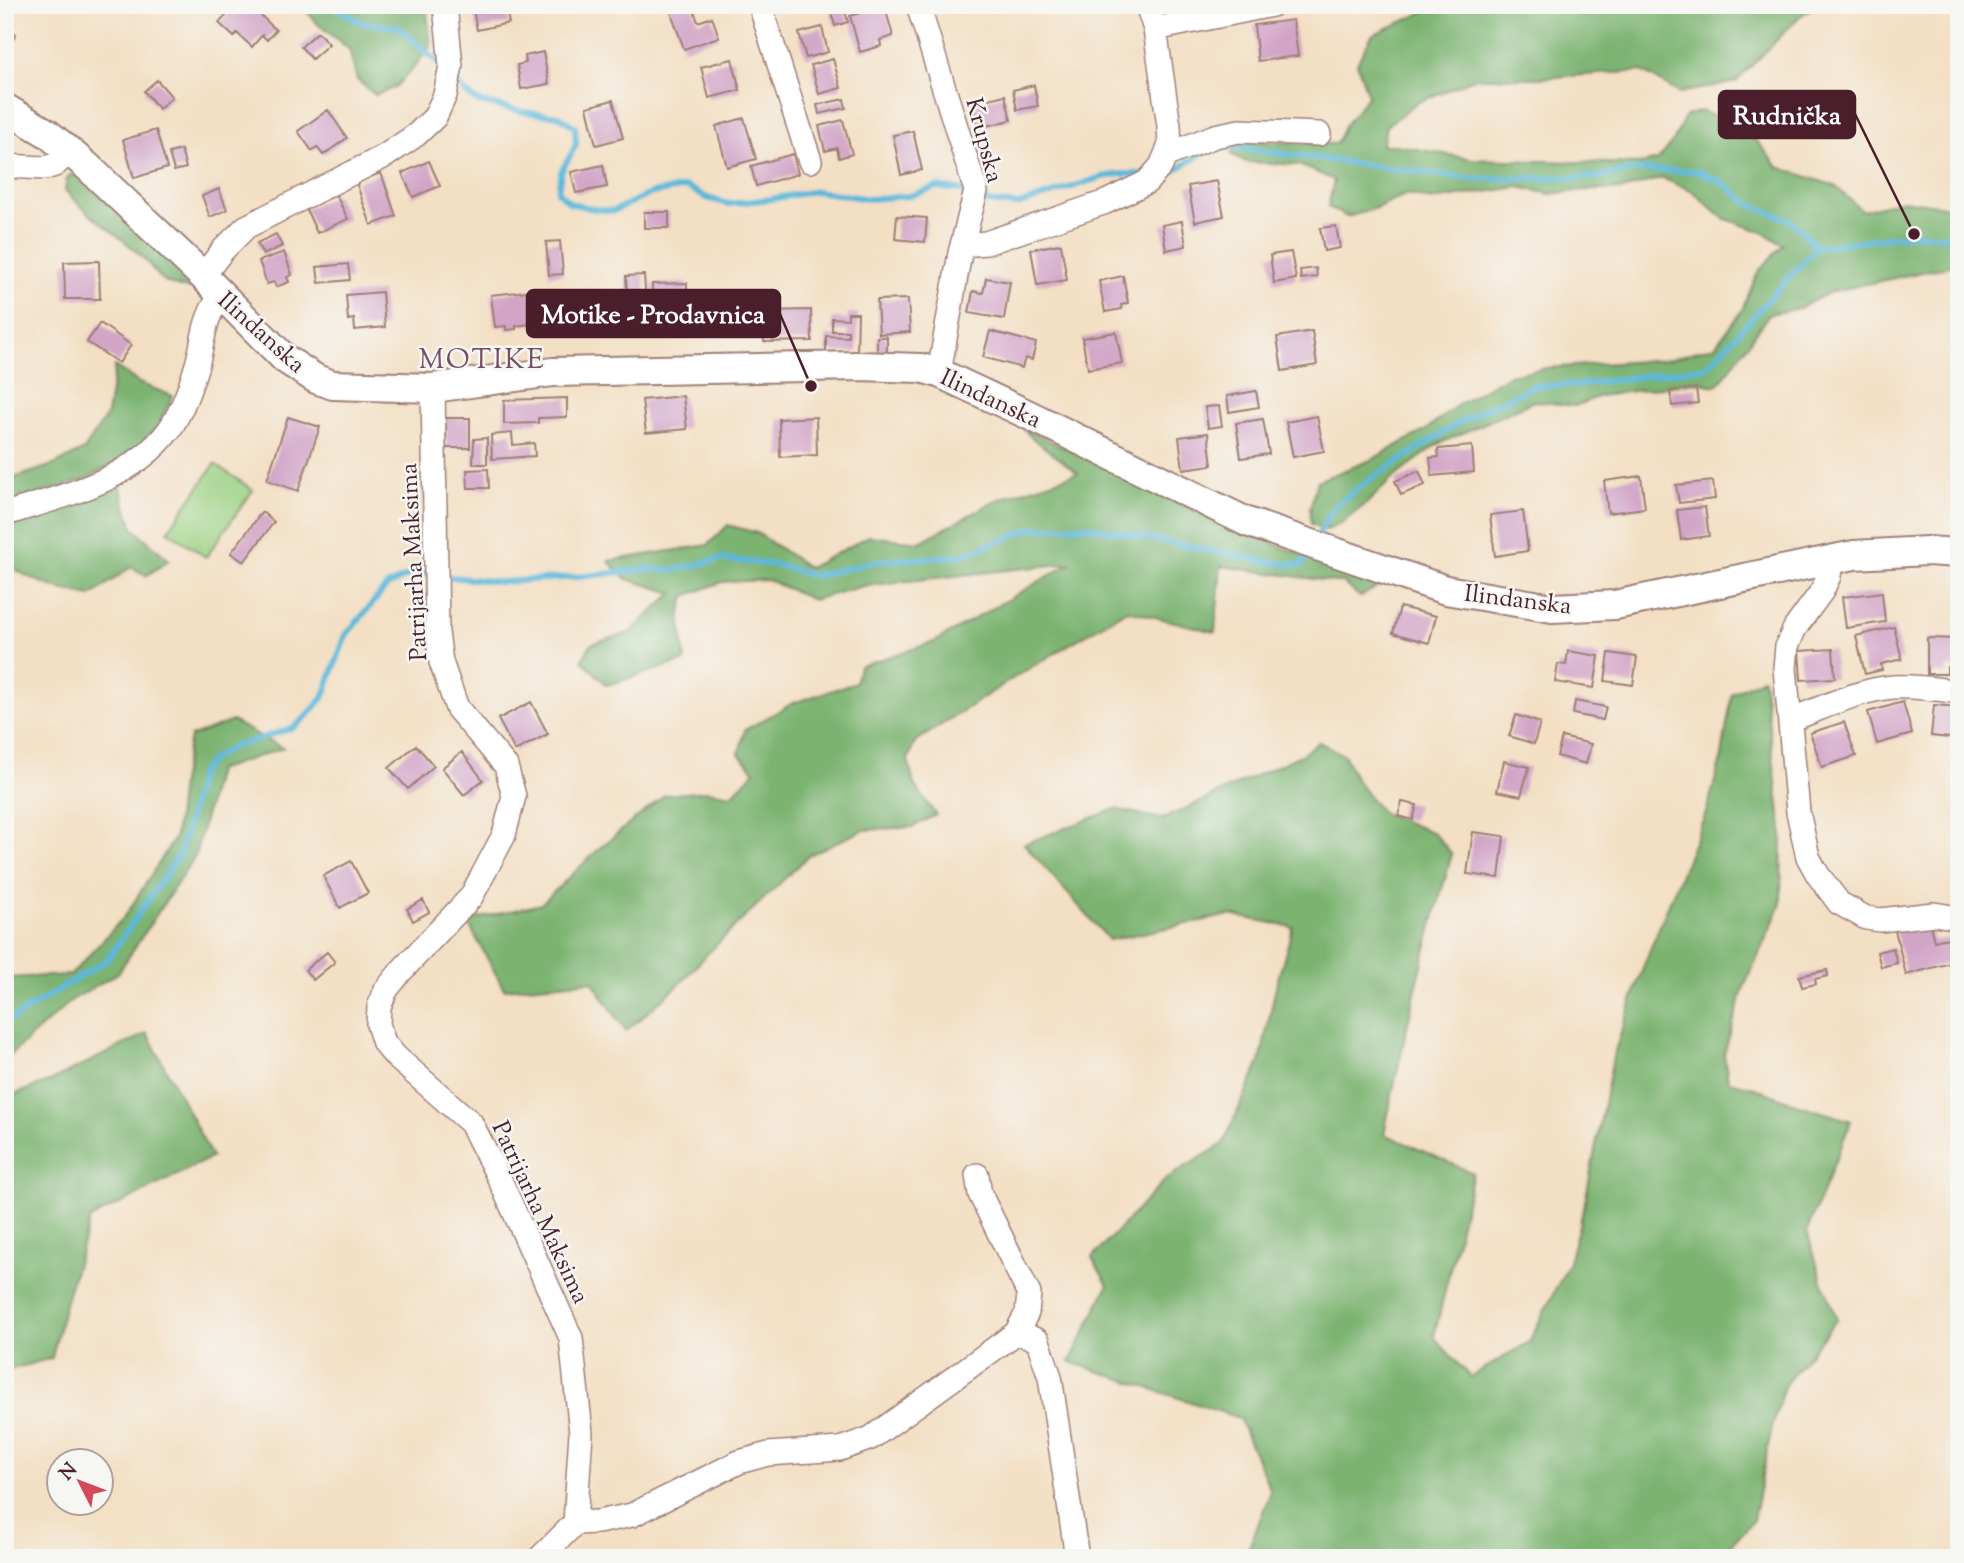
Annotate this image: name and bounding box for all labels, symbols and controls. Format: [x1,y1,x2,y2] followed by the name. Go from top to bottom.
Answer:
[1719,91,1855,138] callout: Rudnička
[955,94,1011,187] street label: Krupska
[1733,99,1841,136] text: Rudnička
[209,285,312,382] street label: Ilindanska
[527,290,780,337] callout: Motike - Prodavnica
[541,298,765,335] text: Motike - Prodavnica
[418,341,546,381] district label: MOTIKE
[934,362,1046,438] street label: Ilindanska
[393,462,437,662] street label: Patrijarha Maksima
[1462,578,1573,624] street label: Ilindanska
[482,1116,596,1310] street label: Patrijarha Maksima
[46,1448,116,1518] north arrow
[54,1458,84,1487] text: N

